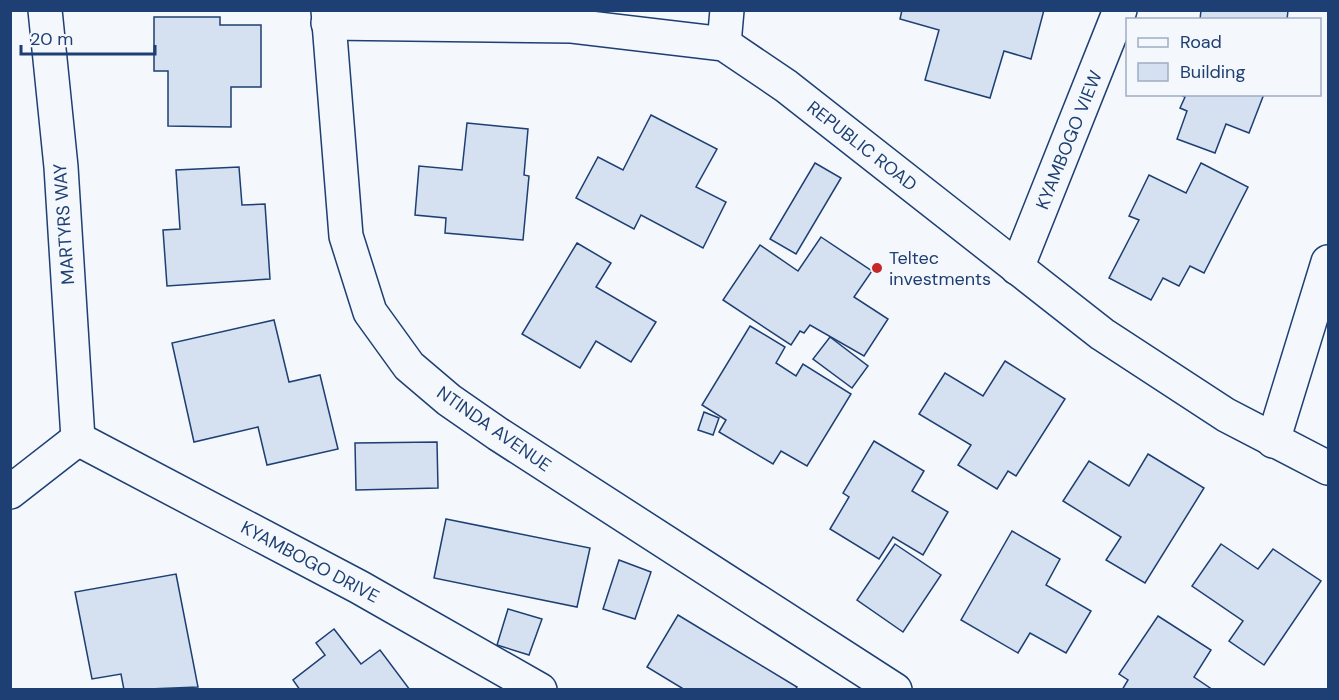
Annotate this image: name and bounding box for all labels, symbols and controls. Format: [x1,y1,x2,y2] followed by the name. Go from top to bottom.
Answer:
[21,18,154,56] scale bar
[1126,18,1321,96] legend
[30,27,73,51] text: 20 m
[1180,30,1222,54] text: Road
[1180,60,1245,84] text: Building
[1030,67,1108,213] street label: KYAMBOGO VIEW
[802,95,922,197] street label: REPUBLIC ROAD
[48,162,80,285] street label: MARTYRS WAY
[889,246,991,291] place label: Teltec investments
[870,261,884,275] marker: Teltec investments
[432,381,556,477] street label: NTINDA AVENUE
[237,515,383,609] street label: KYAMBOGO DRIVE

